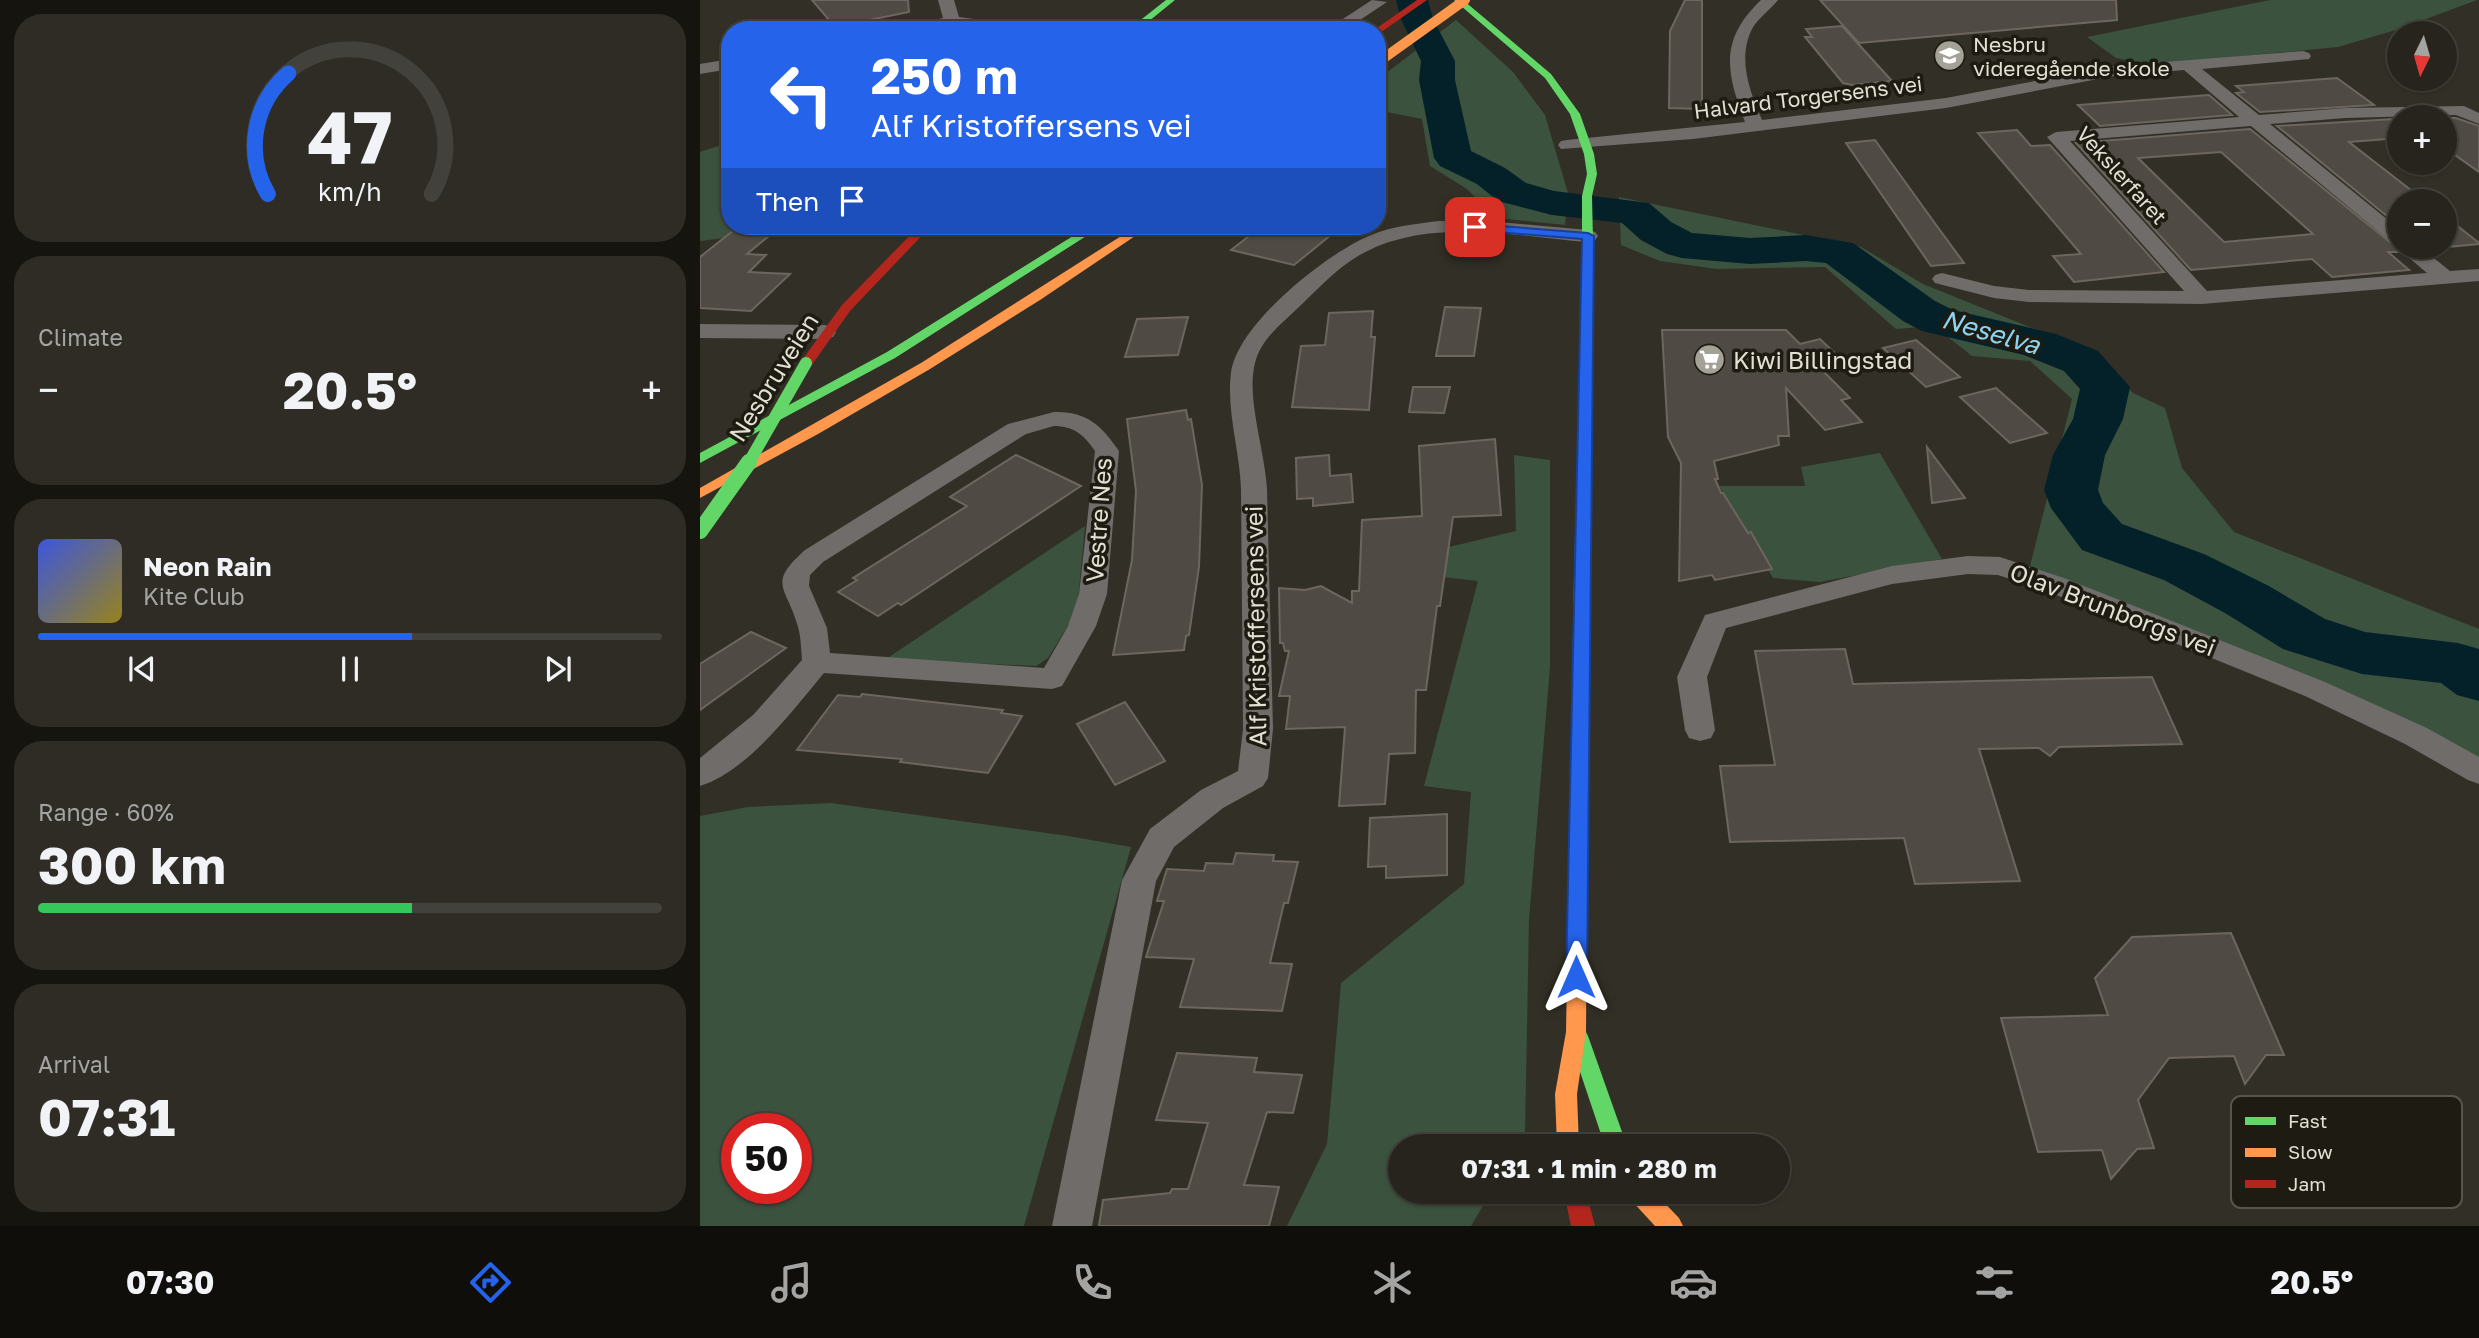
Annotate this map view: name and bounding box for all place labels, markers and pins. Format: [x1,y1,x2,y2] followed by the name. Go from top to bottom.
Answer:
[1973,31,2170,81] place label: Nesbru videregående skole
[1933,39,1967,73] school or university icon: Nesbru videregående skole
[1445,197,1505,257] pin
[1693,342,1727,376] supermarket icon: Kiwi Billingstad
[1733,345,1912,374] place label: Kiwi Billingstad

